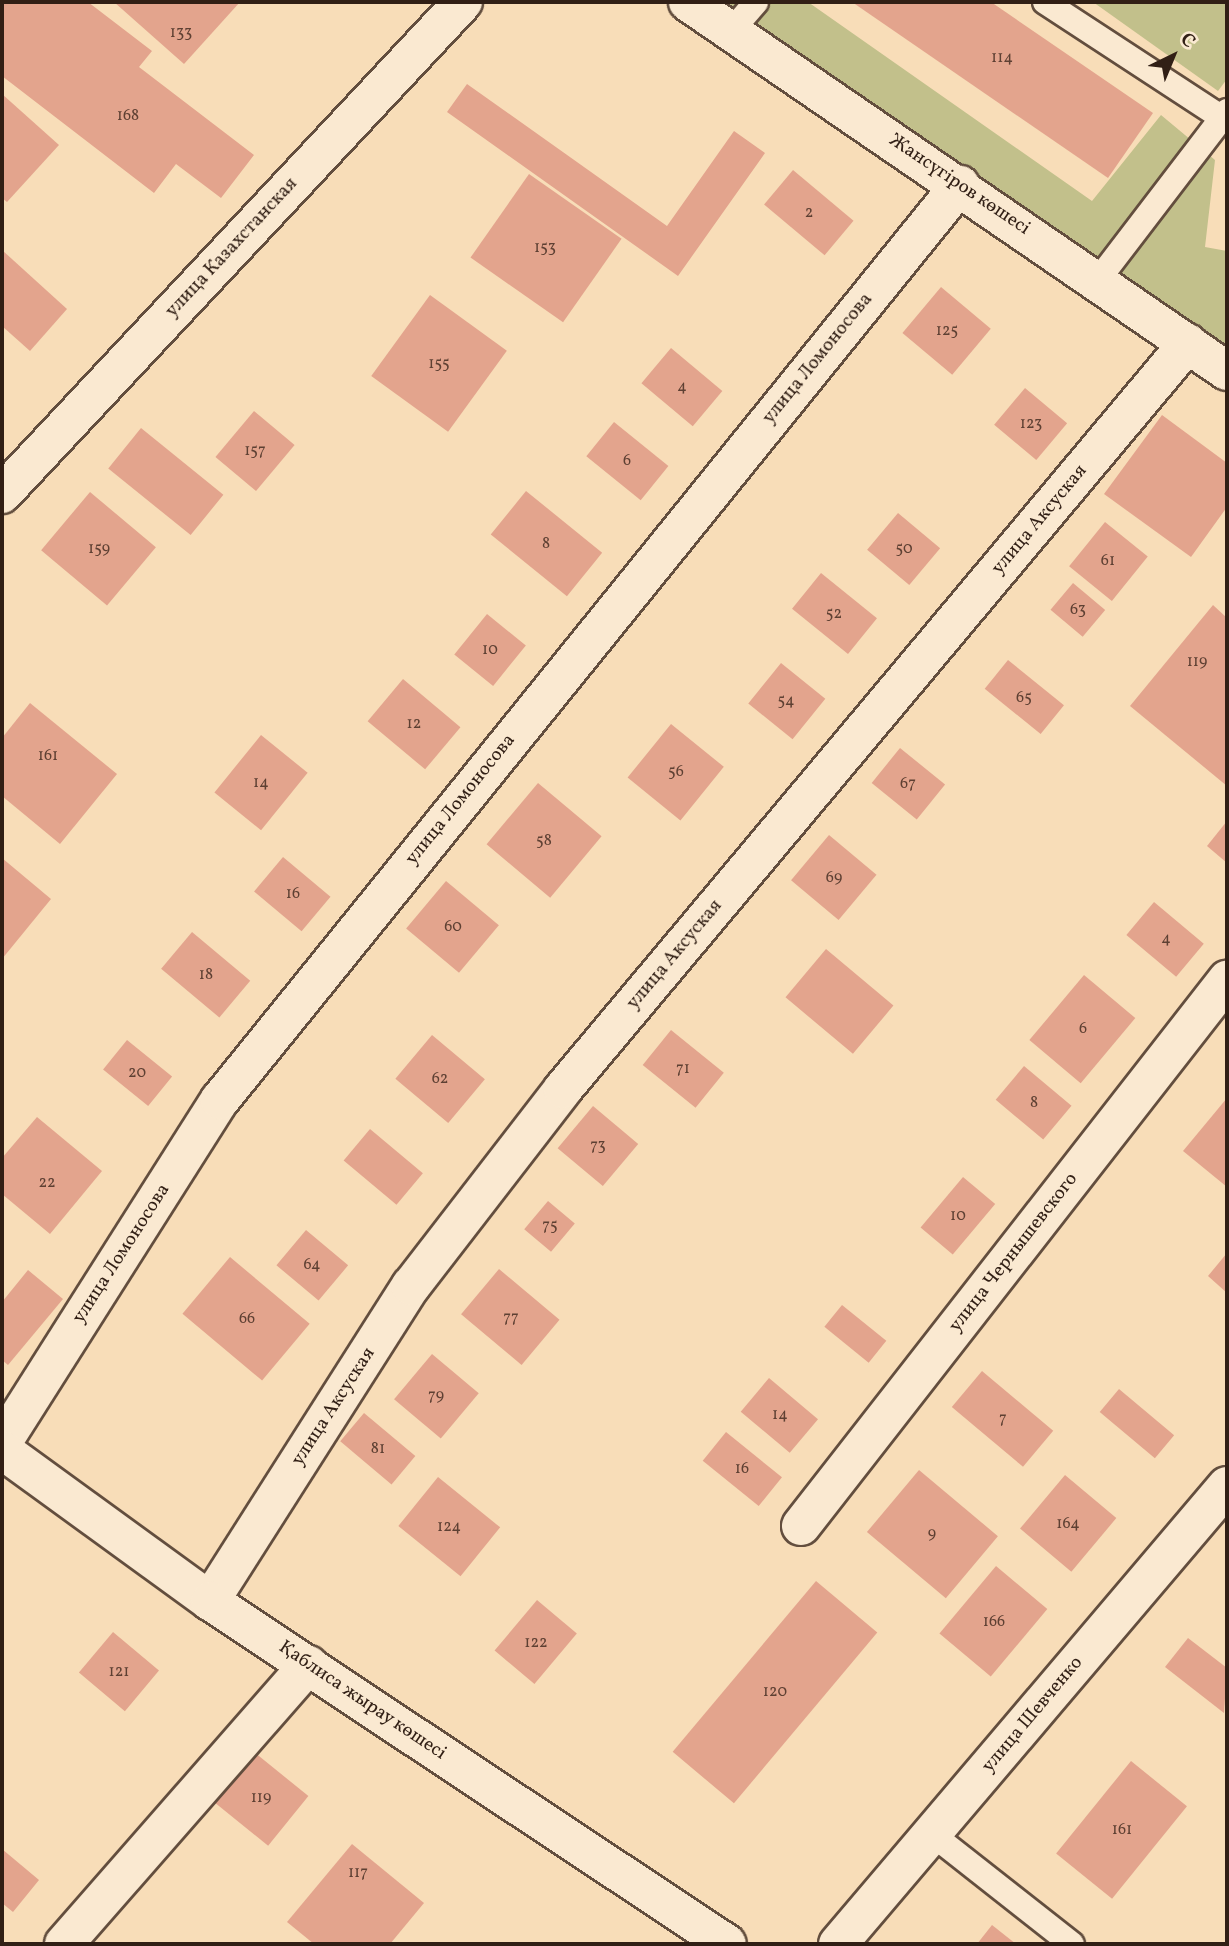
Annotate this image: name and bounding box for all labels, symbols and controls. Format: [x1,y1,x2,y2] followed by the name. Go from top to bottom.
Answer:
[1138,21,1208,91] north arrow
[170,23,192,43] house number: 133
[1174,27,1201,54] text: С
[991,48,1013,68] house number: 114
[117,106,139,126] house number: 168
[884,129,1034,241] street label: Жансүгіров көшесі
[161,173,303,323] street label: улица Казахстанская
[805,203,813,223] house number: 2
[534,238,556,258] house number: 153
[758,289,878,429] street label: улица Ломоносова
[936,321,958,341] house number: 125
[428,354,450,374] house number: 155
[677,377,687,397] house number: 4
[1020,414,1042,434] house number: 123
[244,441,266,461] house number: 157
[623,451,631,471] house number: 6
[987,460,1093,580] street label: улица Аксуская
[542,534,550,554] house number: 8
[88,539,110,559] house number: 159
[896,539,912,559] house number: 50
[1101,551,1115,571] house number: 61
[1070,600,1086,620] house number: 63
[826,604,842,624] house number: 52
[482,640,498,660] house number: 10
[1187,652,1207,672] house number: 119
[1016,688,1032,708] house number: 65
[777,691,795,711] house number: 54
[407,714,421,734] house number: 12
[401,730,521,870] street label: улица Ломоносова
[38,746,58,766] house number: 161
[668,762,684,782] house number: 56
[253,773,269,793] house number: 14
[900,774,916,794] house number: 67
[536,831,552,851] house number: 58
[826,868,842,888] house number: 69
[286,884,300,904] house number: 16
[622,895,728,1015] street label: улица Аксуская
[444,917,462,937] house number: 60
[1161,929,1171,949] house number: 4
[199,965,213,985] house number: 18
[1079,1019,1087,1039] house number: 6
[676,1059,690,1079] house number: 71
[128,1063,146,1083] house number: 20
[432,1069,448,1089] house number: 62
[1030,1093,1038,1113] house number: 8
[590,1136,606,1156] house number: 73
[945,1169,1083,1337] street label: улица Чернышевского
[38,1173,56,1193] house number: 22
[68,1180,176,1328] street label: улица Ломоносова
[950,1206,966,1226] house number: 10
[542,1216,558,1236] house number: 75
[303,1255,321,1275] house number: 64
[503,1308,519,1328] house number: 77
[239,1309,255,1329] house number: 66
[287,1344,381,1470] street label: улица Аксуская
[428,1386,444,1406] house number: 79
[772,1405,788,1425] house number: 14
[999,1409,1007,1429] house number: 7
[371,1439,385,1459] house number: 81
[735,1459,749,1479] house number: 16
[1056,1514,1080,1534] house number: 164
[437,1517,461,1537] house number: 124
[928,1524,936,1544] house number: 9
[983,1612,1005,1632] house number: 166
[524,1633,548,1653] house number: 122
[274,1636,450,1766] street label: Қаблиса жырау көшесі
[978,1652,1088,1778] street label: улица Шевченко
[108,1662,130,1682] house number: 121
[763,1682,787,1702] house number: 120
[251,1788,271,1808] house number: 119
[1112,1820,1132,1840] house number: 161
[348,1863,368,1883] house number: 117

